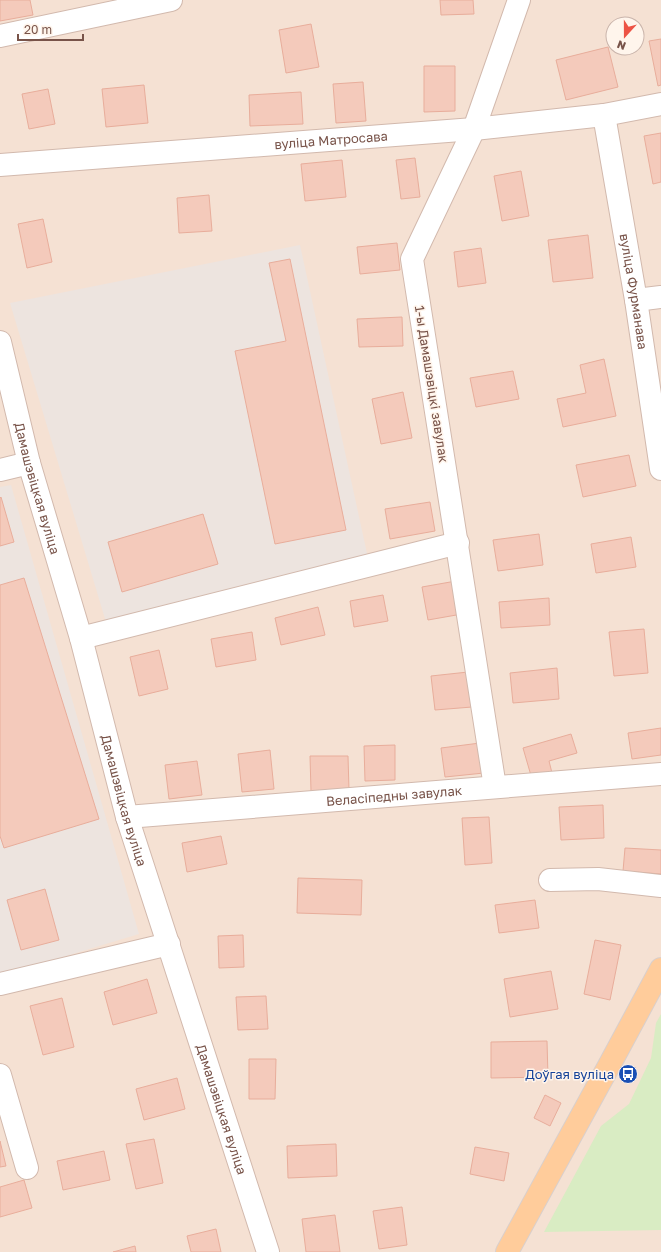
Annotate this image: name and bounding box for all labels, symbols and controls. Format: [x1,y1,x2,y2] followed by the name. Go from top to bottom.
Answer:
[18,16,83,42] scale bar
[605,16,645,56] north arrow
[24,22,52,37] text: 20 m
[615,38,627,53] text: N
[274,128,388,152] street label: вуліца Матросава
[617,232,651,351] street label: вуліца Фурманава
[412,304,452,464] street label: 1-ы Дамашэвіцкі завулак
[12,421,64,556] street label: Дамашэвіцкая вуліца
[98,733,150,868] street label: Дамашэвіцкая вуліца
[326,782,463,809] street label: Веласіпедны завулак
[193,1042,250,1177] street label: Дамашэвіцкая вуліца
[617,1063,639,1085] bus stop icon: Доўгая вуліца
[525,1066,614,1082] place label: Доўгая вуліца

